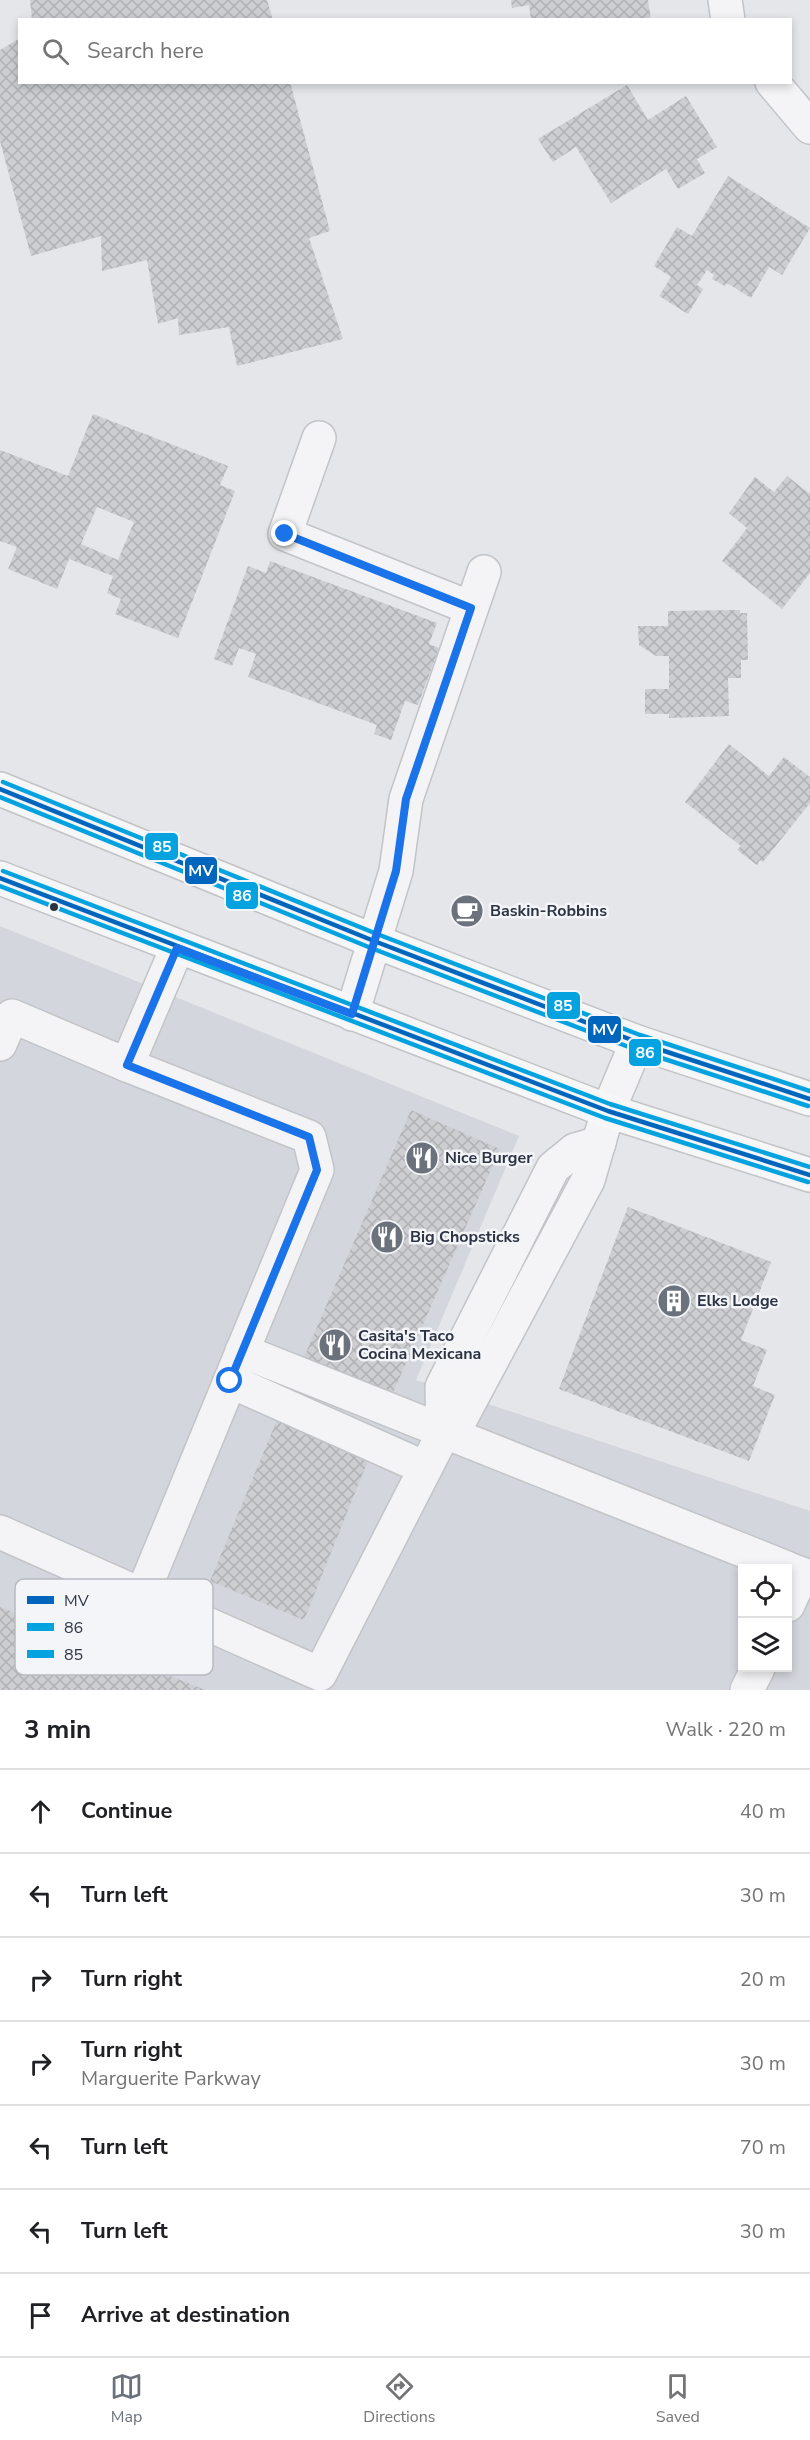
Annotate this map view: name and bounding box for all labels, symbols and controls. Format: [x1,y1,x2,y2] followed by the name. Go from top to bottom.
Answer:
[18,18,792,84] search box
[39,35,72,68] icon: search
[87,36,204,66] text: Search here
[271,520,297,546] route end
[144,832,179,861] line badge: 85
[152,836,172,858] text: 85
[184,856,218,885] line badge: MV
[188,860,214,882] text: MV
[225,881,259,910] line badge: 86
[232,885,252,907] text: 86
[449,893,485,929] cafe icon: Baskin-Robbins
[490,900,607,922] place label: Baskin-Robbins
[48,901,60,913] unlabelled marker
[546,991,581,1020] line badge: 85
[553,995,573,1017] text: 85
[587,1015,622,1044] line badge: MV
[592,1019,618,1041] text: MV
[628,1038,662,1067] line badge: 86
[635,1042,655,1064] text: 86
[404,1140,440,1176] restaurant icon: Nice Burger
[445,1147,533,1169] place label: Nice Burger
[369,1219,405,1255] restaurant icon: Big Chopsticks
[410,1226,520,1248] place label: Big Chopsticks
[656,1283,692,1319] building icon: Elks Lodge
[697,1290,779,1312] place label: Elks Lodge
[358,1325,481,1365] place label: Casita's Taco Cocina Mexicana
[317,1327,353,1363] restaurant icon: Casita's Taco Cocina Mexicana
[216,1367,242,1393] route start
[738,1564,792,1672] map controls
[738,1564,792,1618] button: locate
[15,1579,213,1675] legend
[64,1590,90,1612] text: MV
[64,1617,83,1639] text: 86
[738,1618,792,1672] button: layers
[64,1644,83,1666] text: 85
[24,1712,91,1747] text: 3 min
[666,1716,786,1743] text: Walk · 220 m
[24,1795,57,1828] icon: ahead
[81,1796,172,1826] text: Continue
[740,1798,786,1825] text: 40 m
[24,1879,57,1912] icon: left
[81,1880,168,1910] text: Turn left
[740,1882,786,1909] text: 30 m
[24,1963,57,1996] icon: right
[81,1964,182,1994] text: Turn right
[740,1966,786,1993] text: 20 m
[81,2035,182,2065] text: Turn right
[24,2047,57,2080] icon: right
[740,2050,786,2077] text: 30 m
[81,2065,261,2092] text: Marguerite Parkway
[24,2131,57,2164] icon: left
[81,2132,168,2162] text: Turn left
[740,2134,786,2161] text: 70 m
[24,2215,57,2248] icon: left
[81,2216,168,2246] text: Turn left
[740,2218,786,2245] text: 30 m
[24,2299,57,2332] icon: arrive
[81,2300,290,2330] text: Arrive at destination
[110,2370,143,2428] tab: Map
[363,2370,435,2428] tab: Directions
[656,2370,700,2428] tab: Saved

